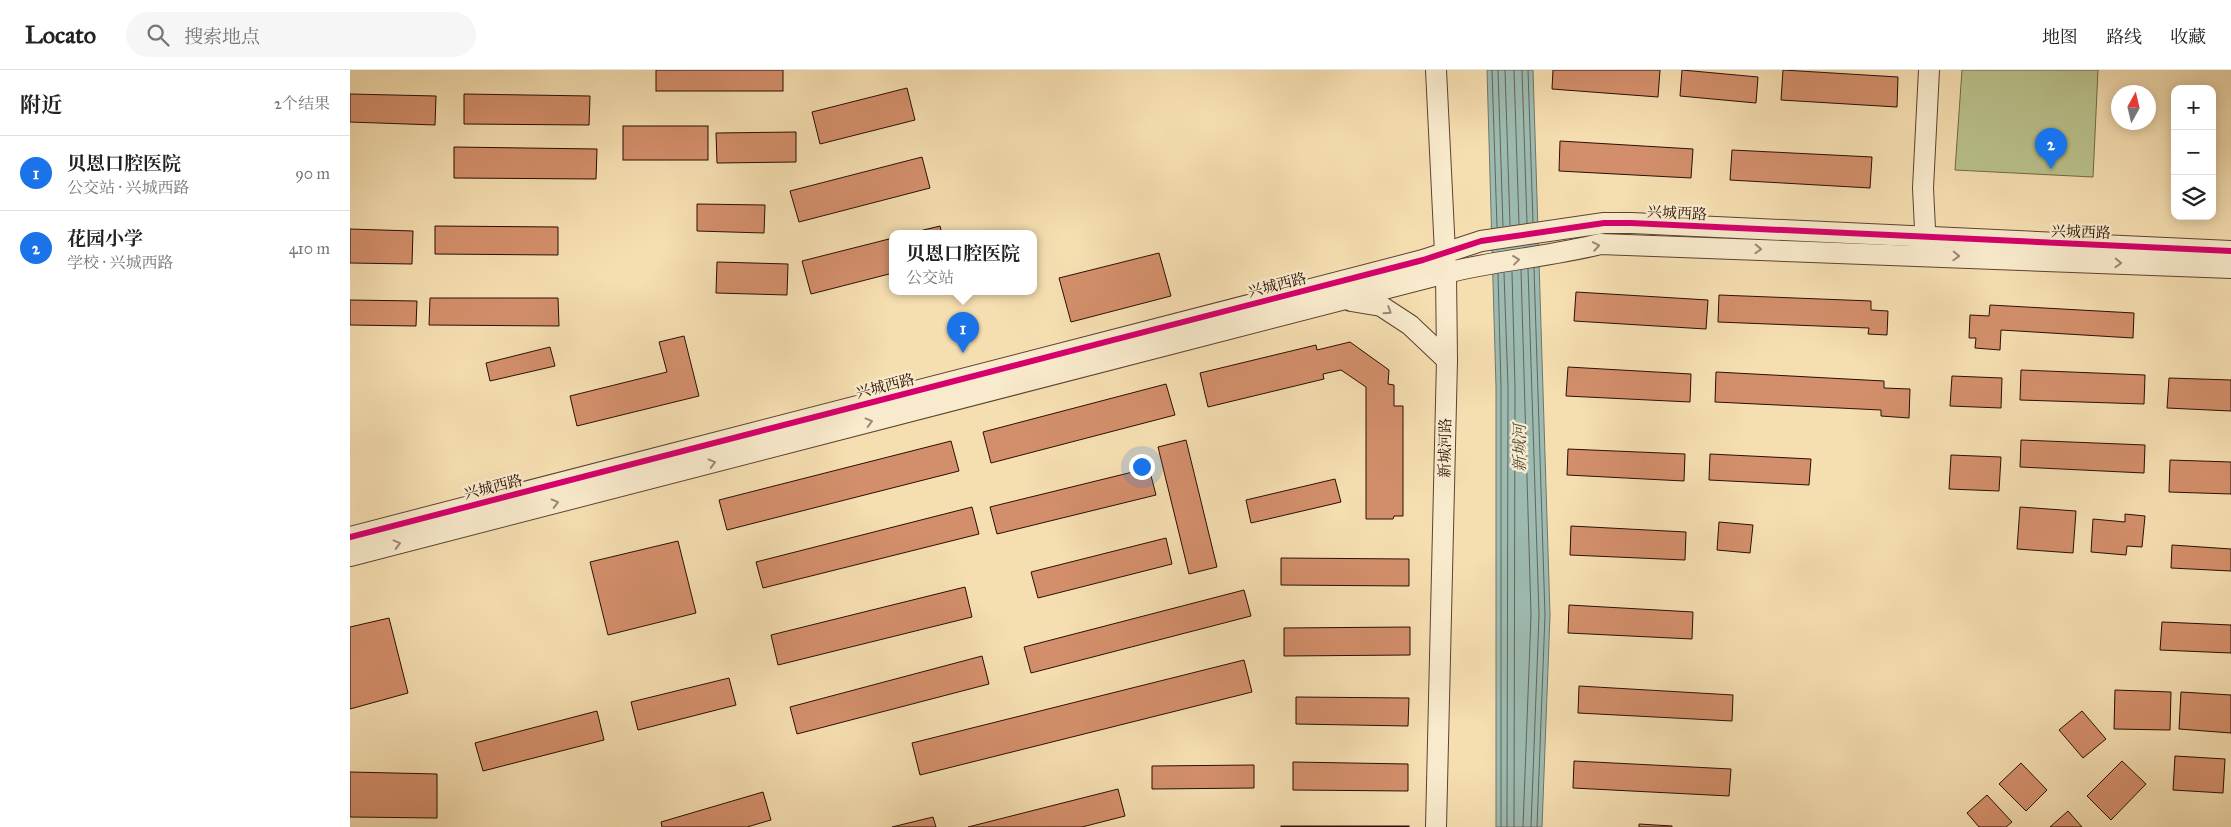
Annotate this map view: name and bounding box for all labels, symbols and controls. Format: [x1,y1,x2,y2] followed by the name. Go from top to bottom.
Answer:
[126,12,476,57] search box
[25,20,96,50] text: Locato
[144,21,172,49] icon: search
[184,25,260,48] text: 搜索地点
[2042,26,2078,48] text: 地图
[2106,26,2142,48] text: 路线
[2170,26,2206,48] text: 收藏
[2111,85,2156,130] north arrow
[2171,85,2216,220] map controls
[2171,85,2216,130] button: +
[20,92,62,118] text: 附近
[274,94,330,113] text: 2个结果
[2035,128,2067,169] pin: 2
[2171,130,2216,175] button: −
[67,152,181,175] text: 贝恩口腔医院
[33,164,39,183] text: 1
[295,164,330,183] text: 90 m
[2171,175,2216,220] button: layers
[67,178,189,197] text: 公交站 · 兴城西路
[1647,202,1707,224] street label: 兴城西路
[2051,222,2111,242] street label: 兴城西路
[67,227,143,250] text: 花园小学
[889,230,1037,295] popup
[32,239,40,258] text: 2
[289,239,330,258] text: 410 m
[1592,241,1601,251] one-way arrow
[906,242,1020,265] text: 贝恩口腔医院
[1755,243,1763,254] one-way arrow
[1952,251,1960,261] one-way arrow
[67,253,173,272] text: 学校 · 兴城西路
[1513,255,1521,266] one-way arrow
[2114,258,2122,268] one-way arrow
[906,268,954,287] text: 公交站
[1246,269,1308,301] street label: 兴城西路
[1383,304,1392,314] one-way arrow
[947,312,979,353] pin: 1
[854,370,916,402] street label: 兴城西路
[865,417,874,428] one-way arrow
[1435,418,1455,478] street label: 新城河路
[1510,421,1529,472] water label: 新城河
[1129,454,1155,480] your location
[707,458,716,469] one-way arrow
[462,471,524,503] street label: 兴城西路
[550,499,558,509] one-way arrow
[393,539,402,550] one-way arrow

